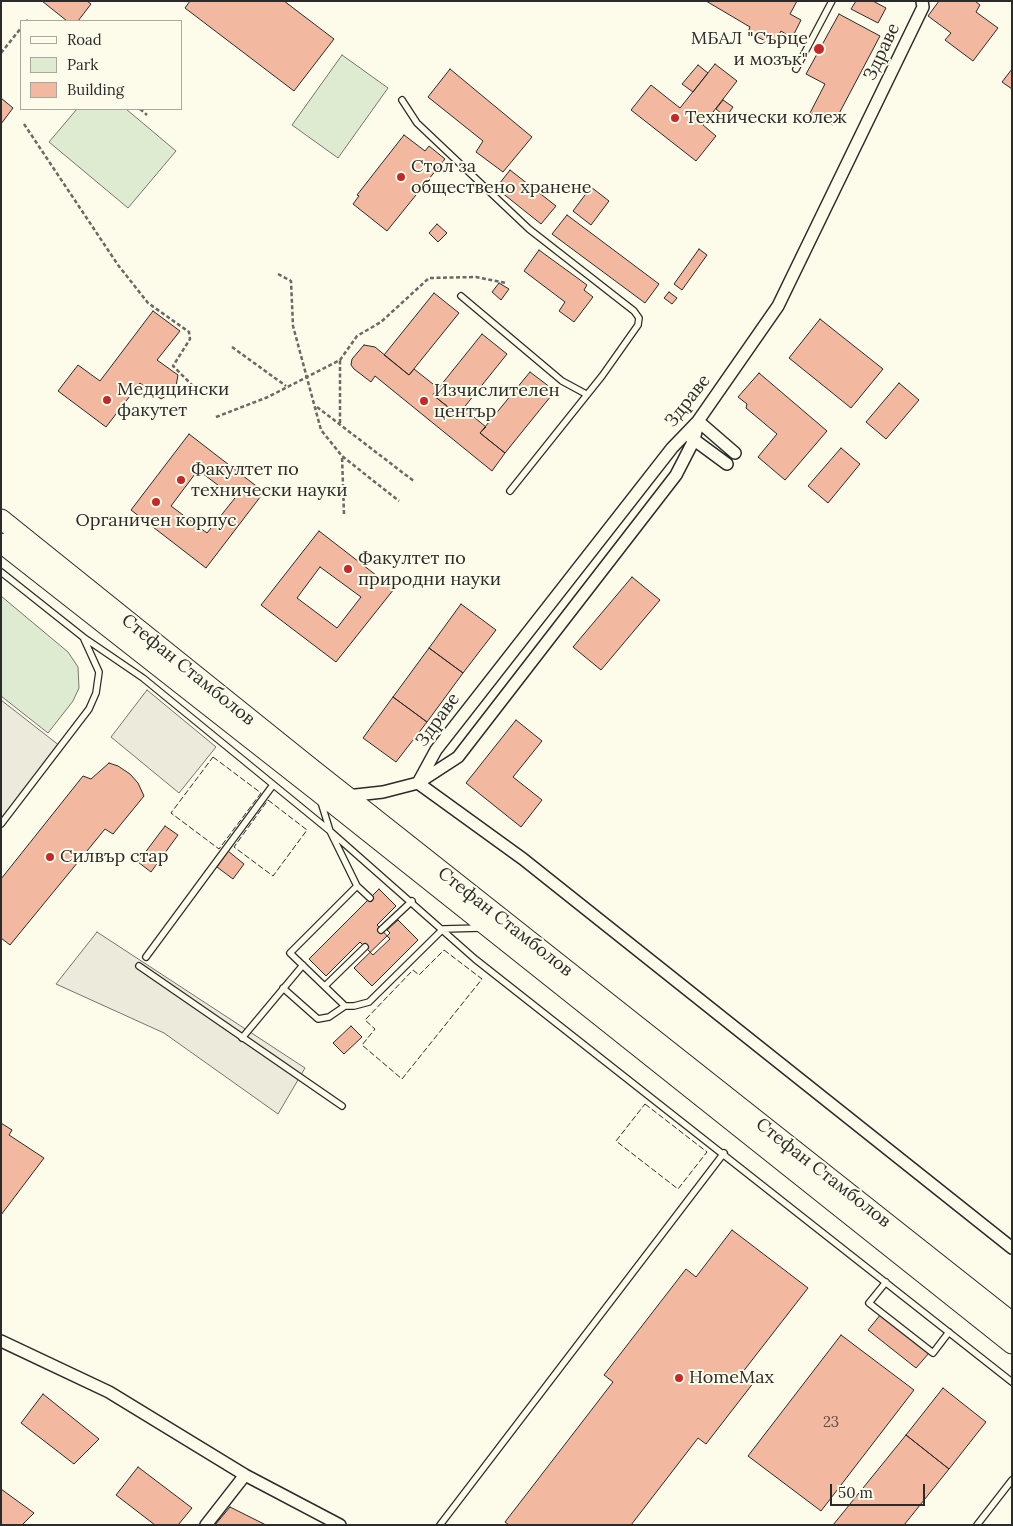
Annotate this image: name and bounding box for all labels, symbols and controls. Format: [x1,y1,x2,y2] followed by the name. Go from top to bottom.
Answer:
[20,20,182,110] legend
[859,20,905,84] street label: Здраве
[691,28,808,70] place label: МБАЛ "Сърце и мозък"
[67,30,102,49] text: Road
[812,42,826,56] marker: МБАЛ "Сърце и мозък"
[67,55,98,74] text: Park
[67,80,124,99] text: Building
[685,107,847,129] place label: Технически колеж
[669,112,681,124] marker: Технически колеж
[411,156,592,198] place label: Стол за обществено хранене
[395,171,407,183] marker: Стол за обществено хранене
[661,370,715,432] street label: Здраве
[117,379,229,422] place label: Медицински факутет
[434,380,560,422] place label: Изчислителен център
[101,394,113,406] marker: Медицински факутет
[418,395,430,407] marker: Изчислителен център
[191,459,347,502] place label: Факултет по технически науки
[175,474,187,486] marker: Факултет по технически науки
[150,496,162,508] marker: Органичен корпус
[75,510,237,532] place label: Органичен корпус
[358,548,501,590] place label: Факултет по природни науки
[342,563,354,575] marker: Факултет по природни науки
[117,610,259,730] street label: Стефан Стамболов
[411,689,465,751] street label: Здраве
[60,846,168,868] place label: Силвър стар
[44,851,56,863] marker: Силвър стар
[433,863,577,981] street label: Стефан Стамболов
[751,1114,895,1232] street label: Стефан Стамболов
[689,1367,774,1389] place label: HomeMax
[673,1372,685,1384] marker: HomeMax
[823,1414,839,1432] house number: 23
[833,1474,928,1506] scale bar
[838,1483,873,1502] text: 50 m

